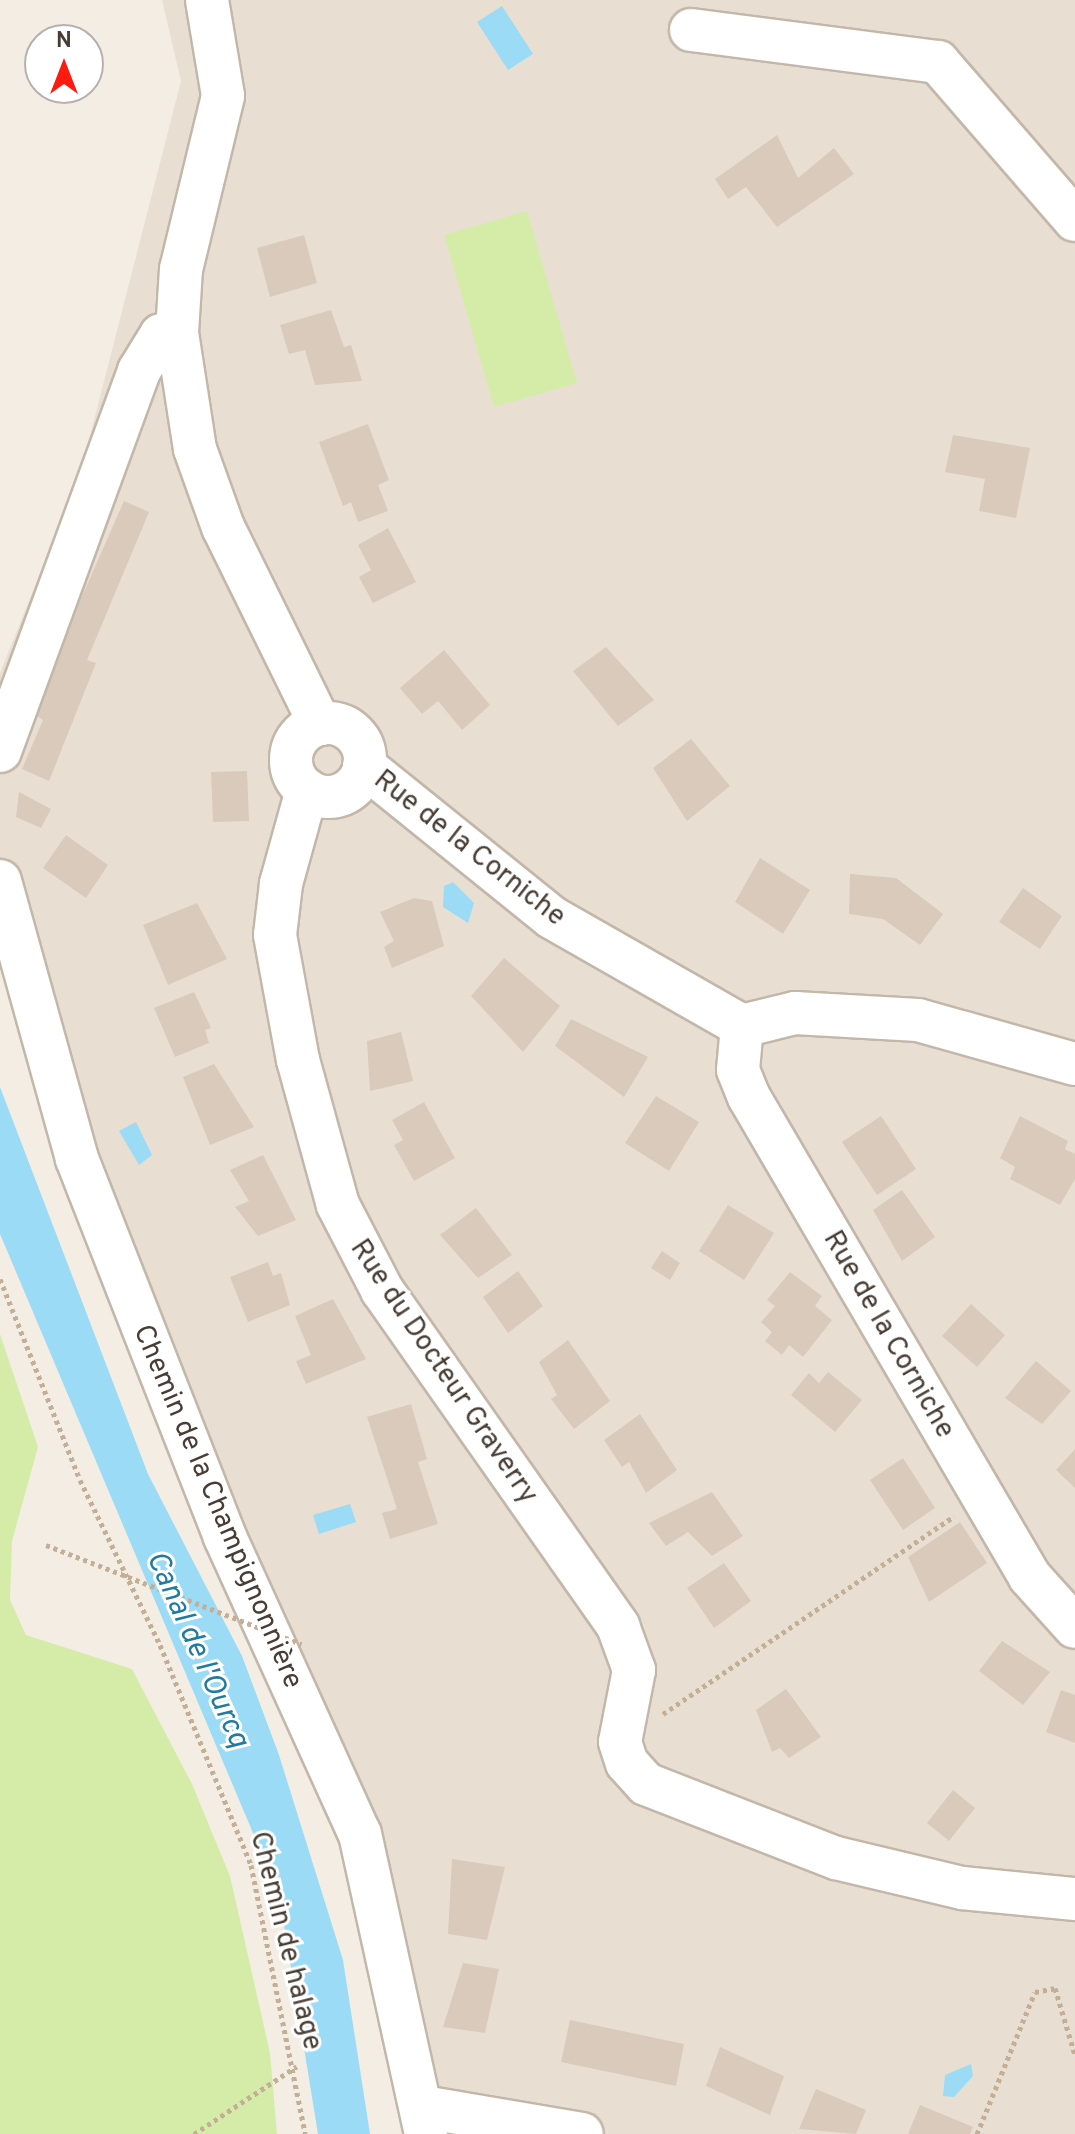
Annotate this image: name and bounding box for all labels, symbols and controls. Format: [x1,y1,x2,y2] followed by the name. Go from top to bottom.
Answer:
[24,24,104,104] north arrow
[56,28,72,55] text: N
[366,764,572,934] street label: Rue de la Corniche
[815,1225,961,1445] street label: Rue de la Corniche
[342,1233,544,1511] street label: Rue du Docteur Graverry
[125,1320,309,1694] street label: Chemin de la Champignonnière
[137,1546,255,1754] water label: Canal de l'Ourcq
[242,1828,328,2054] street label: Chemin de halage

